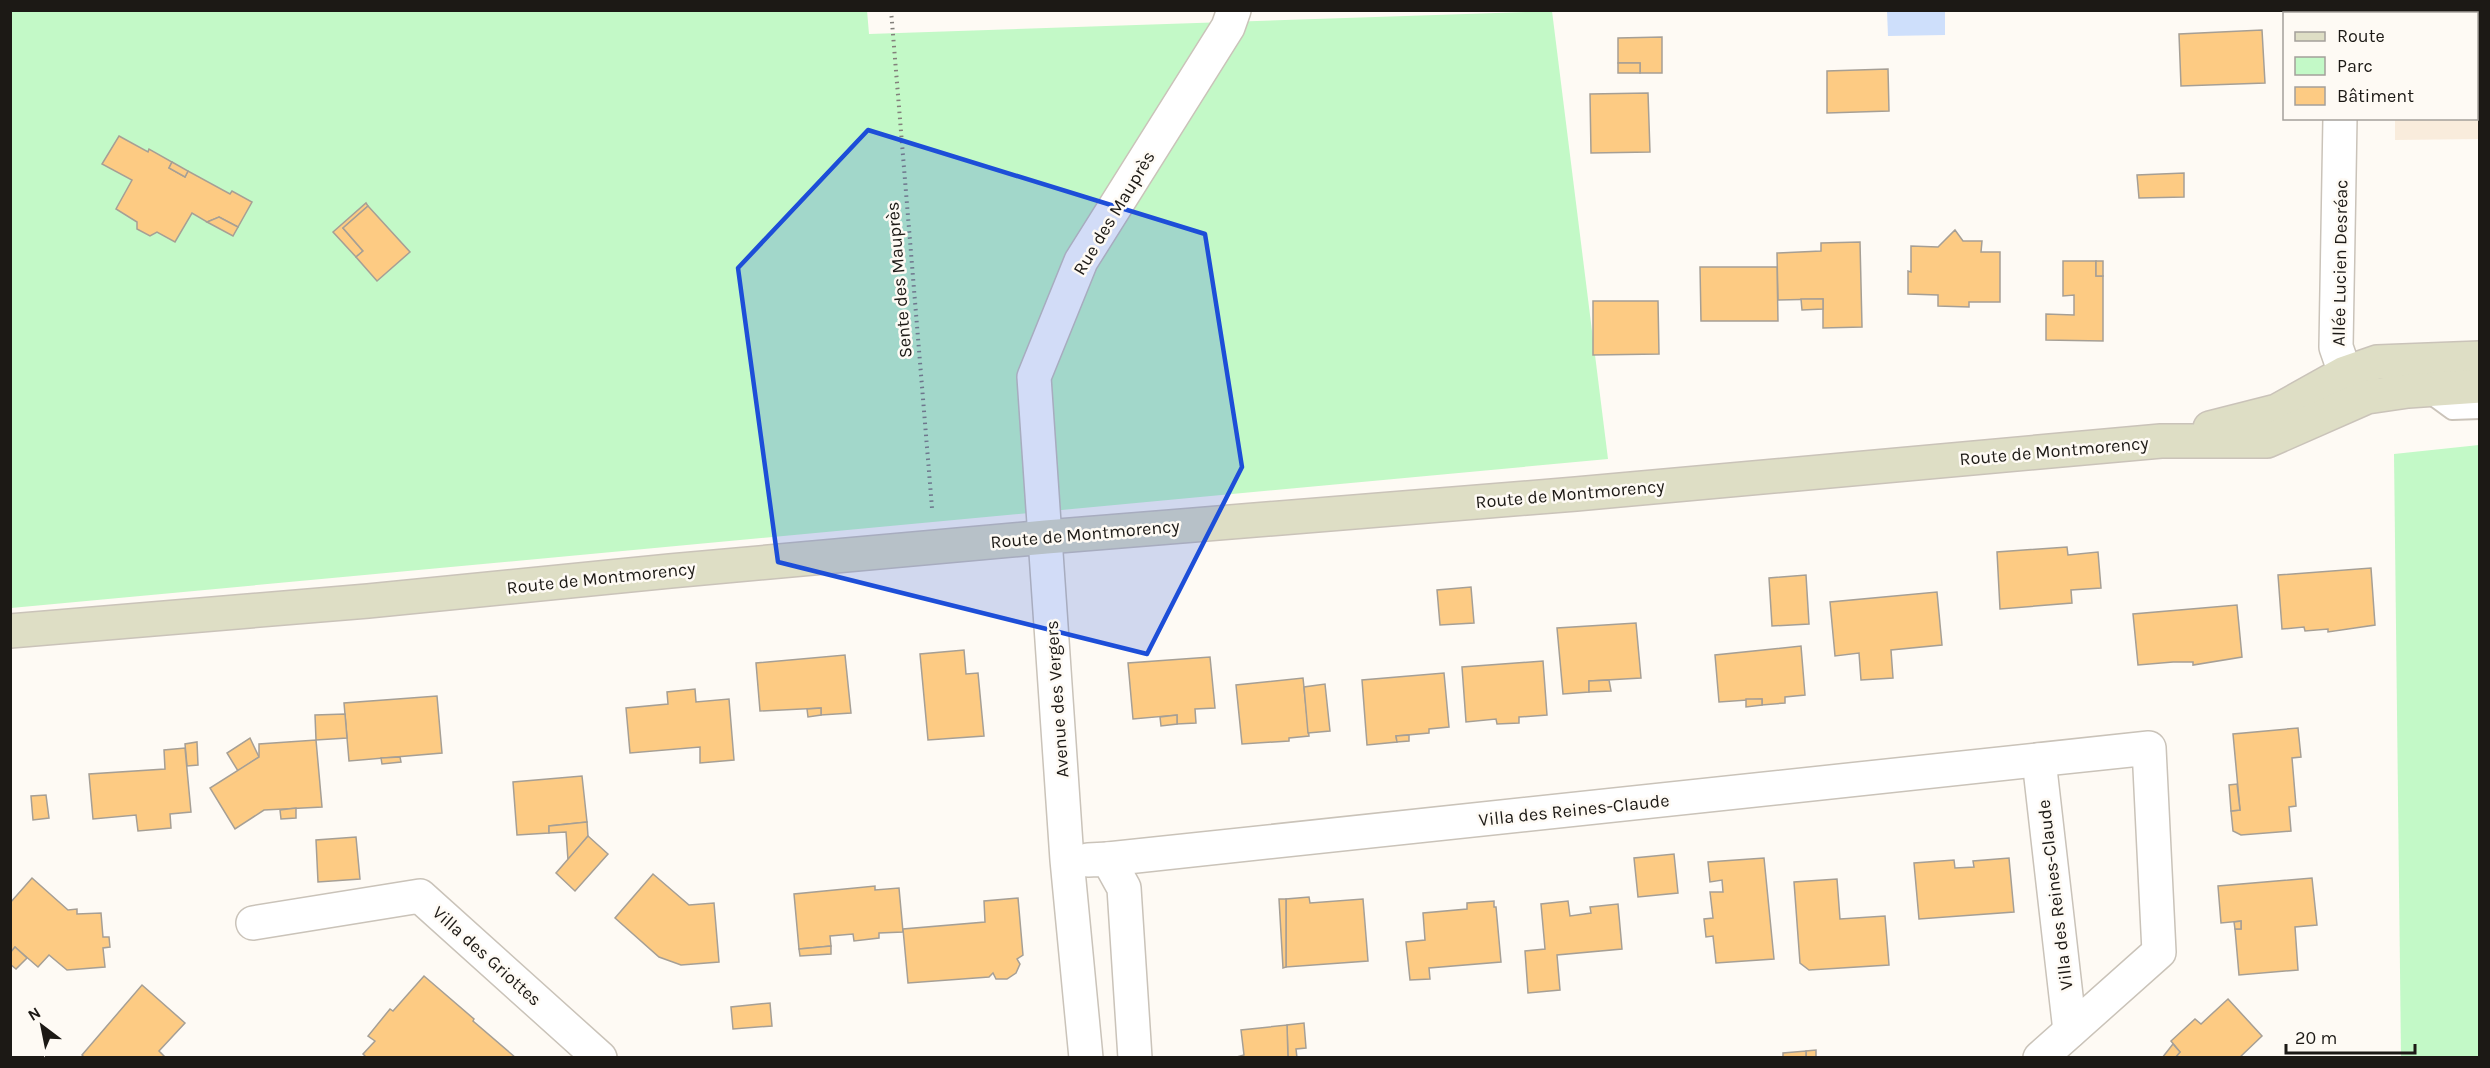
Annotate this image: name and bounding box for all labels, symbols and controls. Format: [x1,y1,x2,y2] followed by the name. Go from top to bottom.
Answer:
[2283,12,2478,120] legend
[2337,25,2385,47] text: Route
[2337,55,2373,77] text: Parc
[2337,85,2414,107] text: Bâtiment
[1068,147,1160,279] street label: Rue des Mauprès
[2328,179,2352,347] street label: Allée Lucien Desréac
[881,201,917,359] street label: Sente des Mauprès
[1958,432,2150,470] street label: Route de Montmorency
[1474,475,1666,513] street label: Route de Montmorency
[989,515,1181,553] street label: Route de Montmorency
[505,557,697,599] street label: Route de Montmorency
[1041,620,1073,778] street label: Avenue des Vergers
[1478,789,1670,831] street label: Villa des Reines-Claude
[2032,799,2078,991] street label: Villa des Reines-Claude
[428,901,546,1011] street label: Villa des Griottes
[12,996,72,1056] north arrow
[24,1003,44,1025] text: N
[2286,1017,2415,1055] scale bar
[2295,1027,2337,1049] text: 20 m

